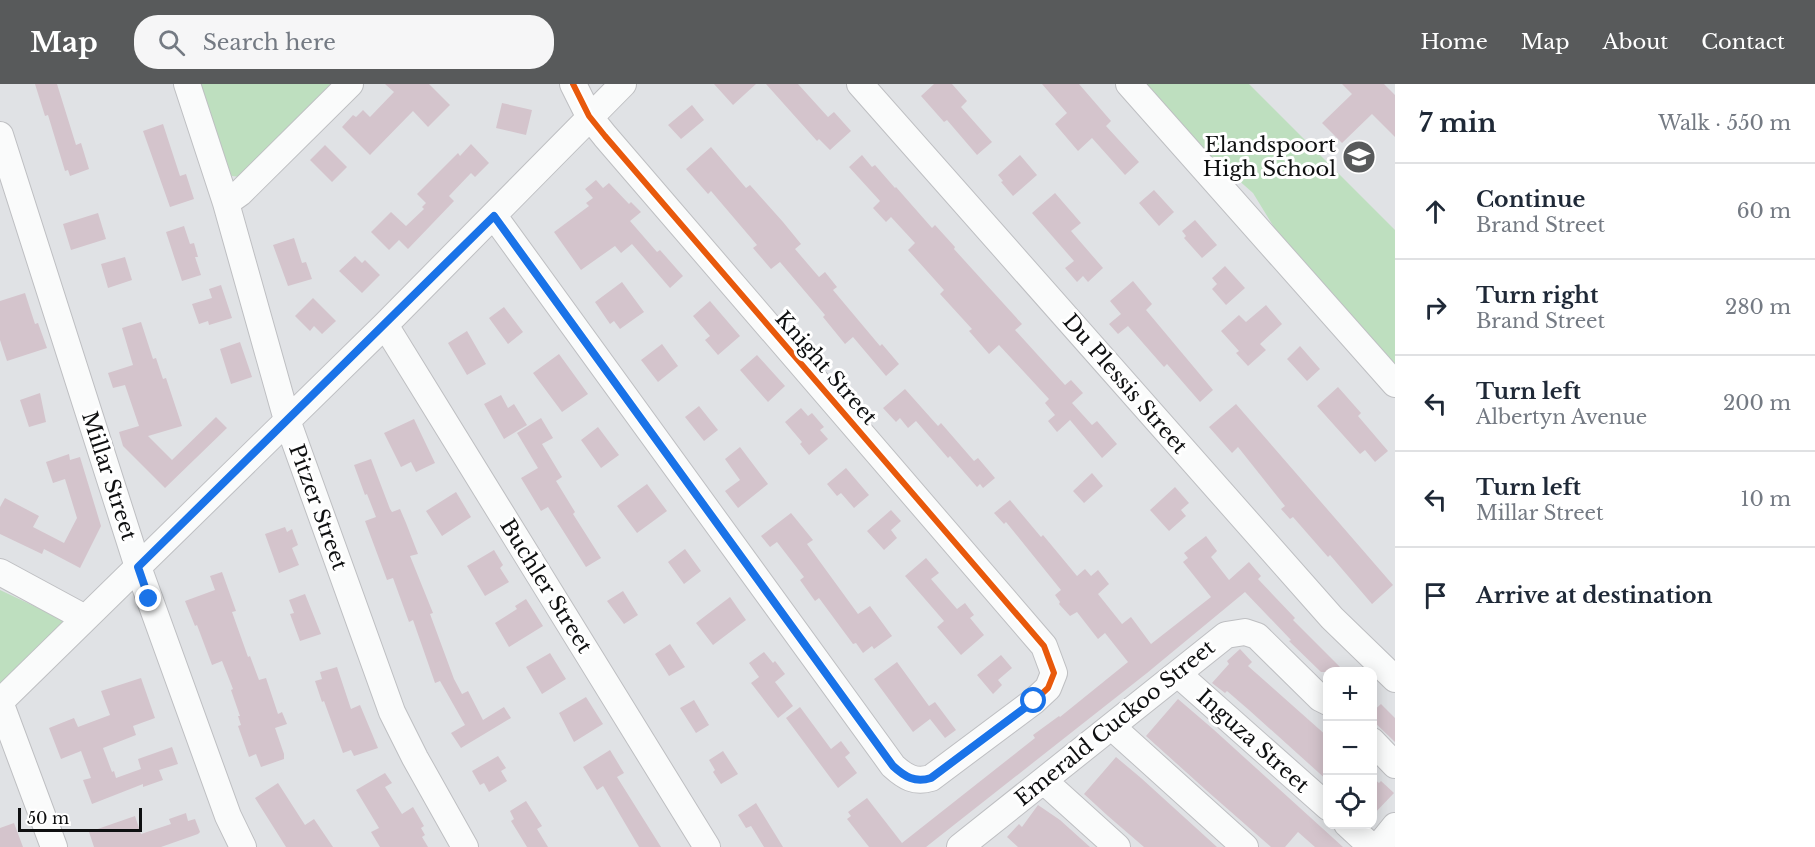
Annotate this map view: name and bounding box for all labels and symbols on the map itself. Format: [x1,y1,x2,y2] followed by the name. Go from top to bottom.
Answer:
[1203,132,1336,182] place label: Elandspoort High School
[1341,139,1377,175] school or university icon: Elandspoort High School
[770,306,882,430] street label: Knight Street
[1057,309,1193,459] street label: Du Plessis Street
[76,408,142,544] street label: Millar Street
[283,441,353,573] street label: Pitzer Street
[494,514,598,658] street label: Buchler Street
[135,585,161,611] route end
[1010,634,1220,812] street label: Emerald Cuckoo Street
[1191,684,1315,798] street label: Inguza Street
[1020,687,1046,713] route start
[18,805,142,832] scale bar

